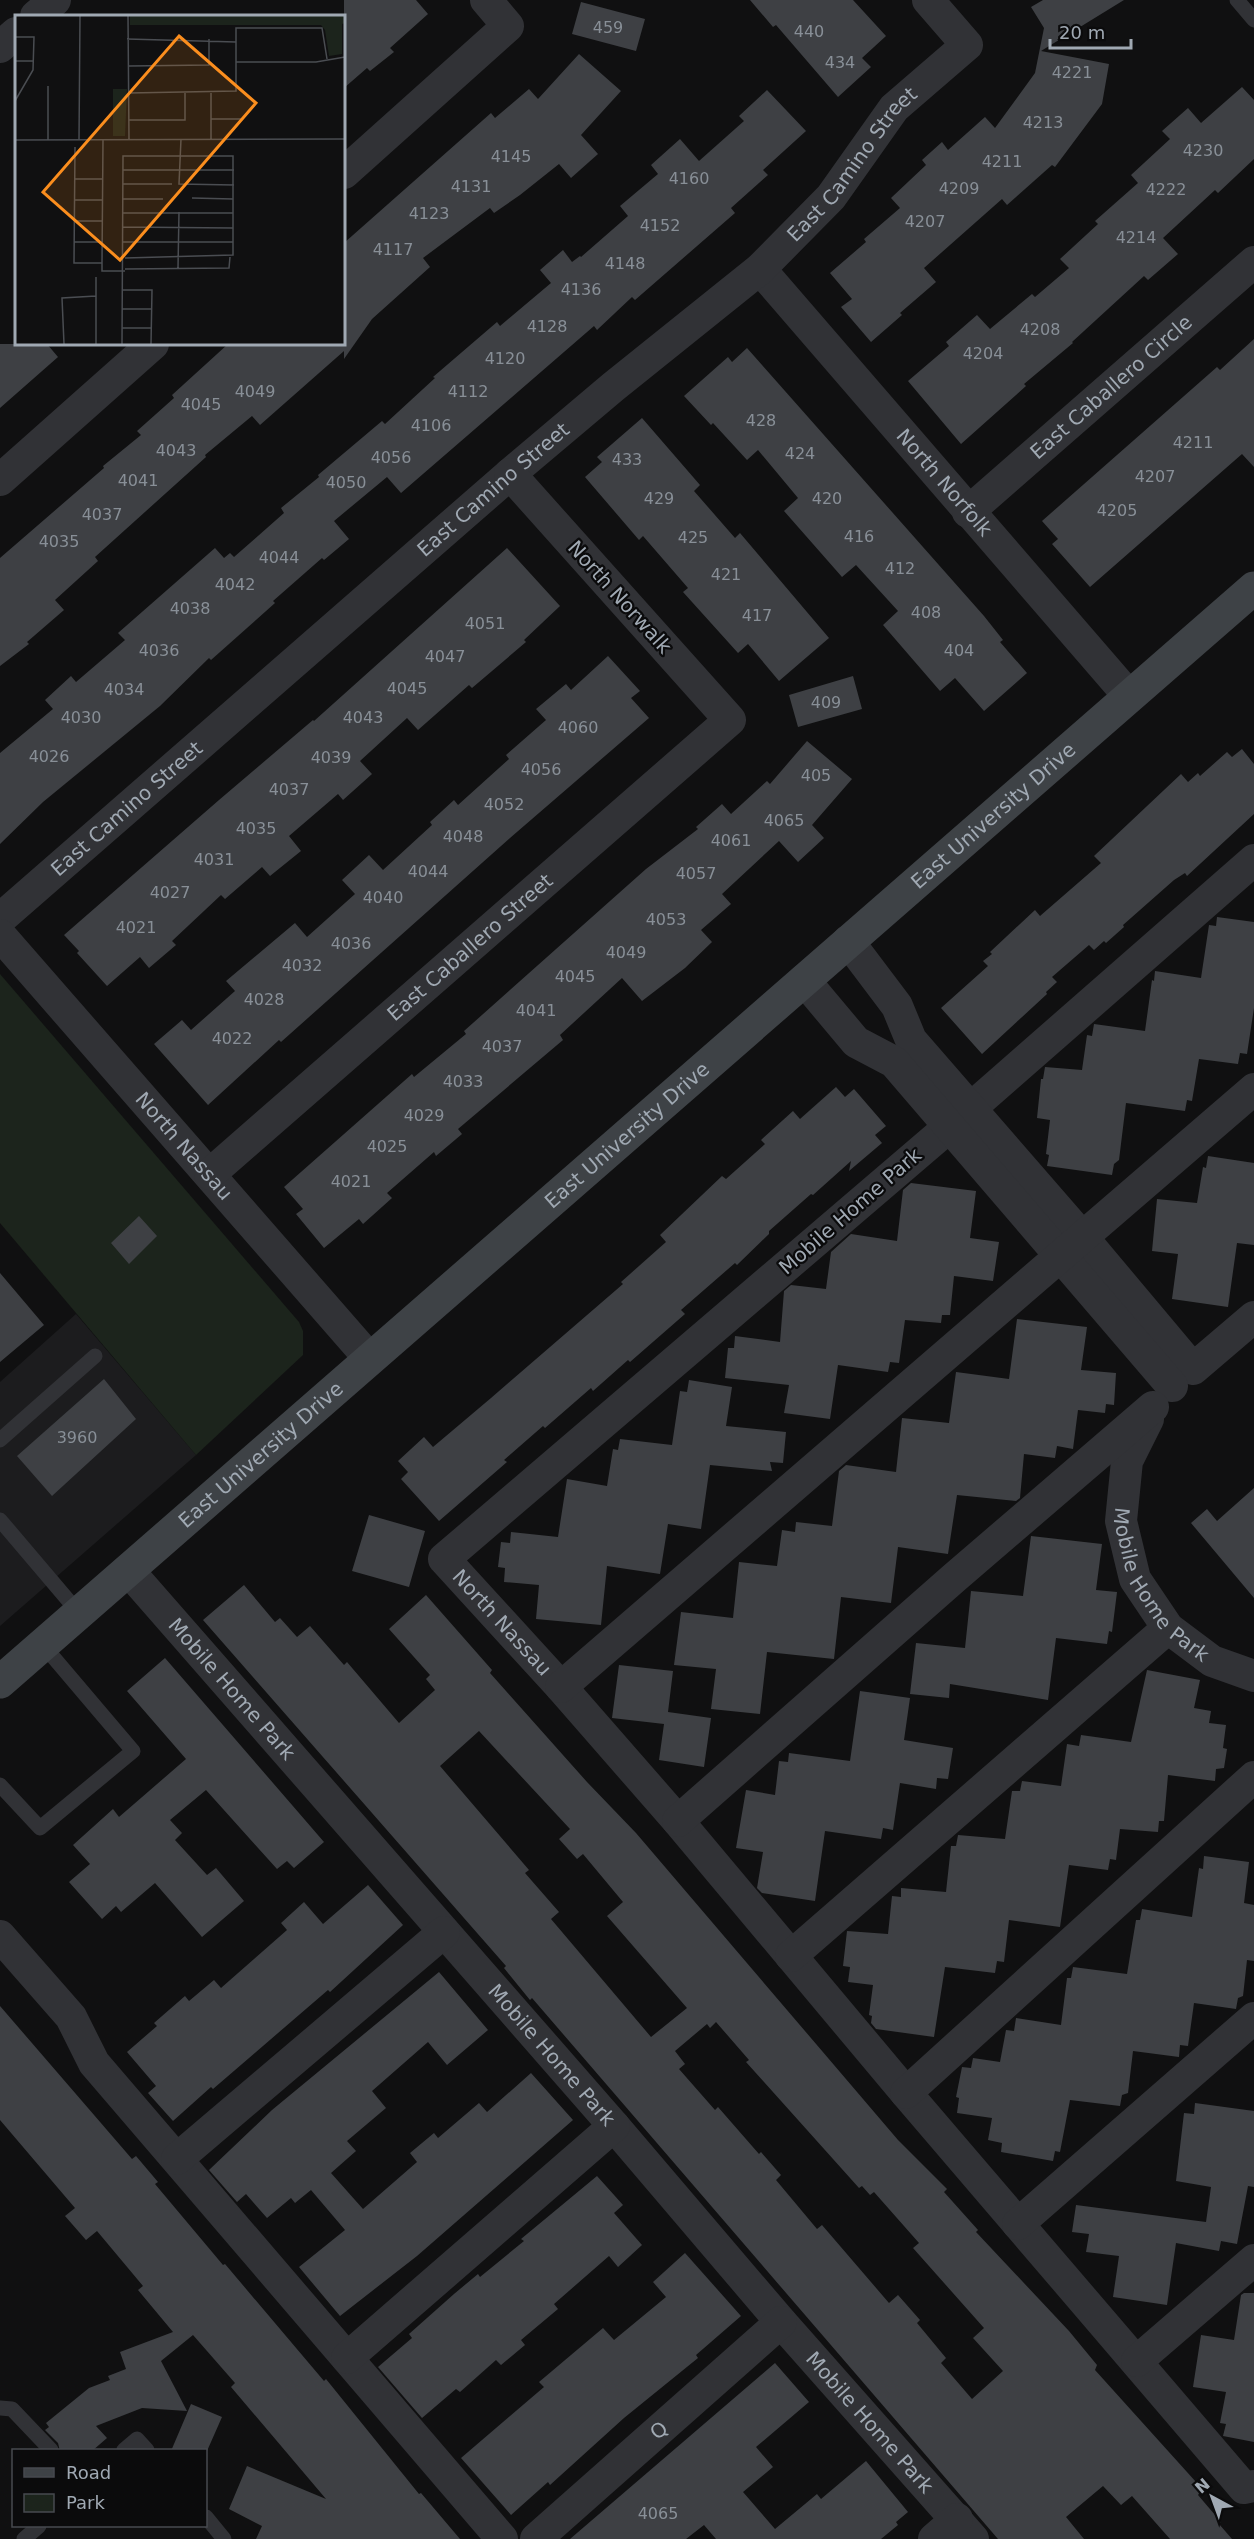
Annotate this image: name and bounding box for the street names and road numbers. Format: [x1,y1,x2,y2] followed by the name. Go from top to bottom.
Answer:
[782,82,922,247] street label: East Camino Street
[1025,310,1197,464] street label: East Caballero Circle
[412,417,574,561] street label: East Camino Street
[891,424,998,541] street label: North Norfolk
[563,536,677,659] street label: North Norwalk
[46,736,207,881] street label: East Camino Street
[906,737,1080,894] street label: East University Drive
[382,868,558,1026] street label: East Caballero Street
[540,1057,714,1213] street label: East University Drive
[131,1087,238,1205] street label: North Nassau
[774,1142,926,1279] street label: Mobile Home Park
[174,1376,348,1533] street label: East University Drive
[1109,1506,1214,1667] street label: Mobile Home Park
[448,1564,557,1681] street label: North Nassau
[163,1613,301,1765] street label: Mobile Home Park
[483,1979,621,2131] street label: Mobile Home Park
[801,2347,939,2498] street label: Mobile Home Park
[645,2416,673,2444] street label: Q

